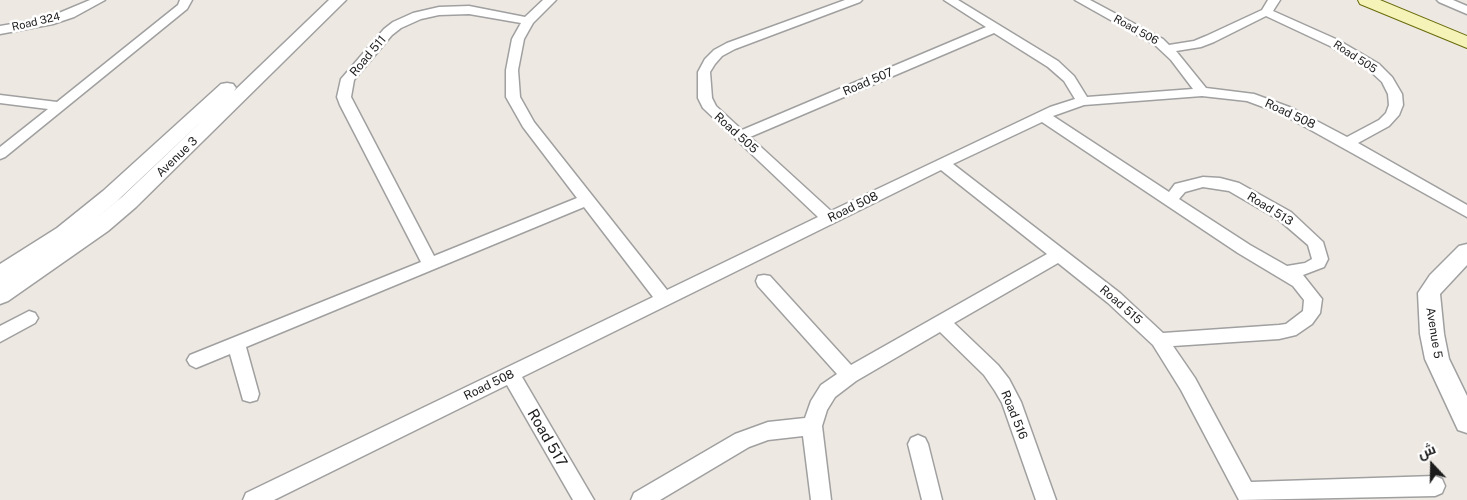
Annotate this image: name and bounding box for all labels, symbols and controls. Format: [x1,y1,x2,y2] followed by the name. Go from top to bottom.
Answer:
[11,10,61,34] street label: Road 324
[1111,12,1161,48] street label: Road 506
[347,33,389,79] street label: Road 511
[1331,38,1379,76] street label: Road 505
[841,65,895,99] street label: Road 507
[1262,96,1318,132] street label: Road 508
[711,110,761,156] street label: Road 505
[153,134,201,180] street label: Avenue 3
[826,189,880,225] street label: Road 508
[1244,189,1296,229] street label: Road 513
[1097,283,1145,327] street label: Road 515
[1423,306,1445,360] street label: Avenue 5
[462,367,516,403] street label: Road 508
[998,388,1030,442] street label: Road 516
[523,406,571,470] street label: Road 517
[1407,440,1457,490] north arrow
[1415,440,1438,462] text: ش

